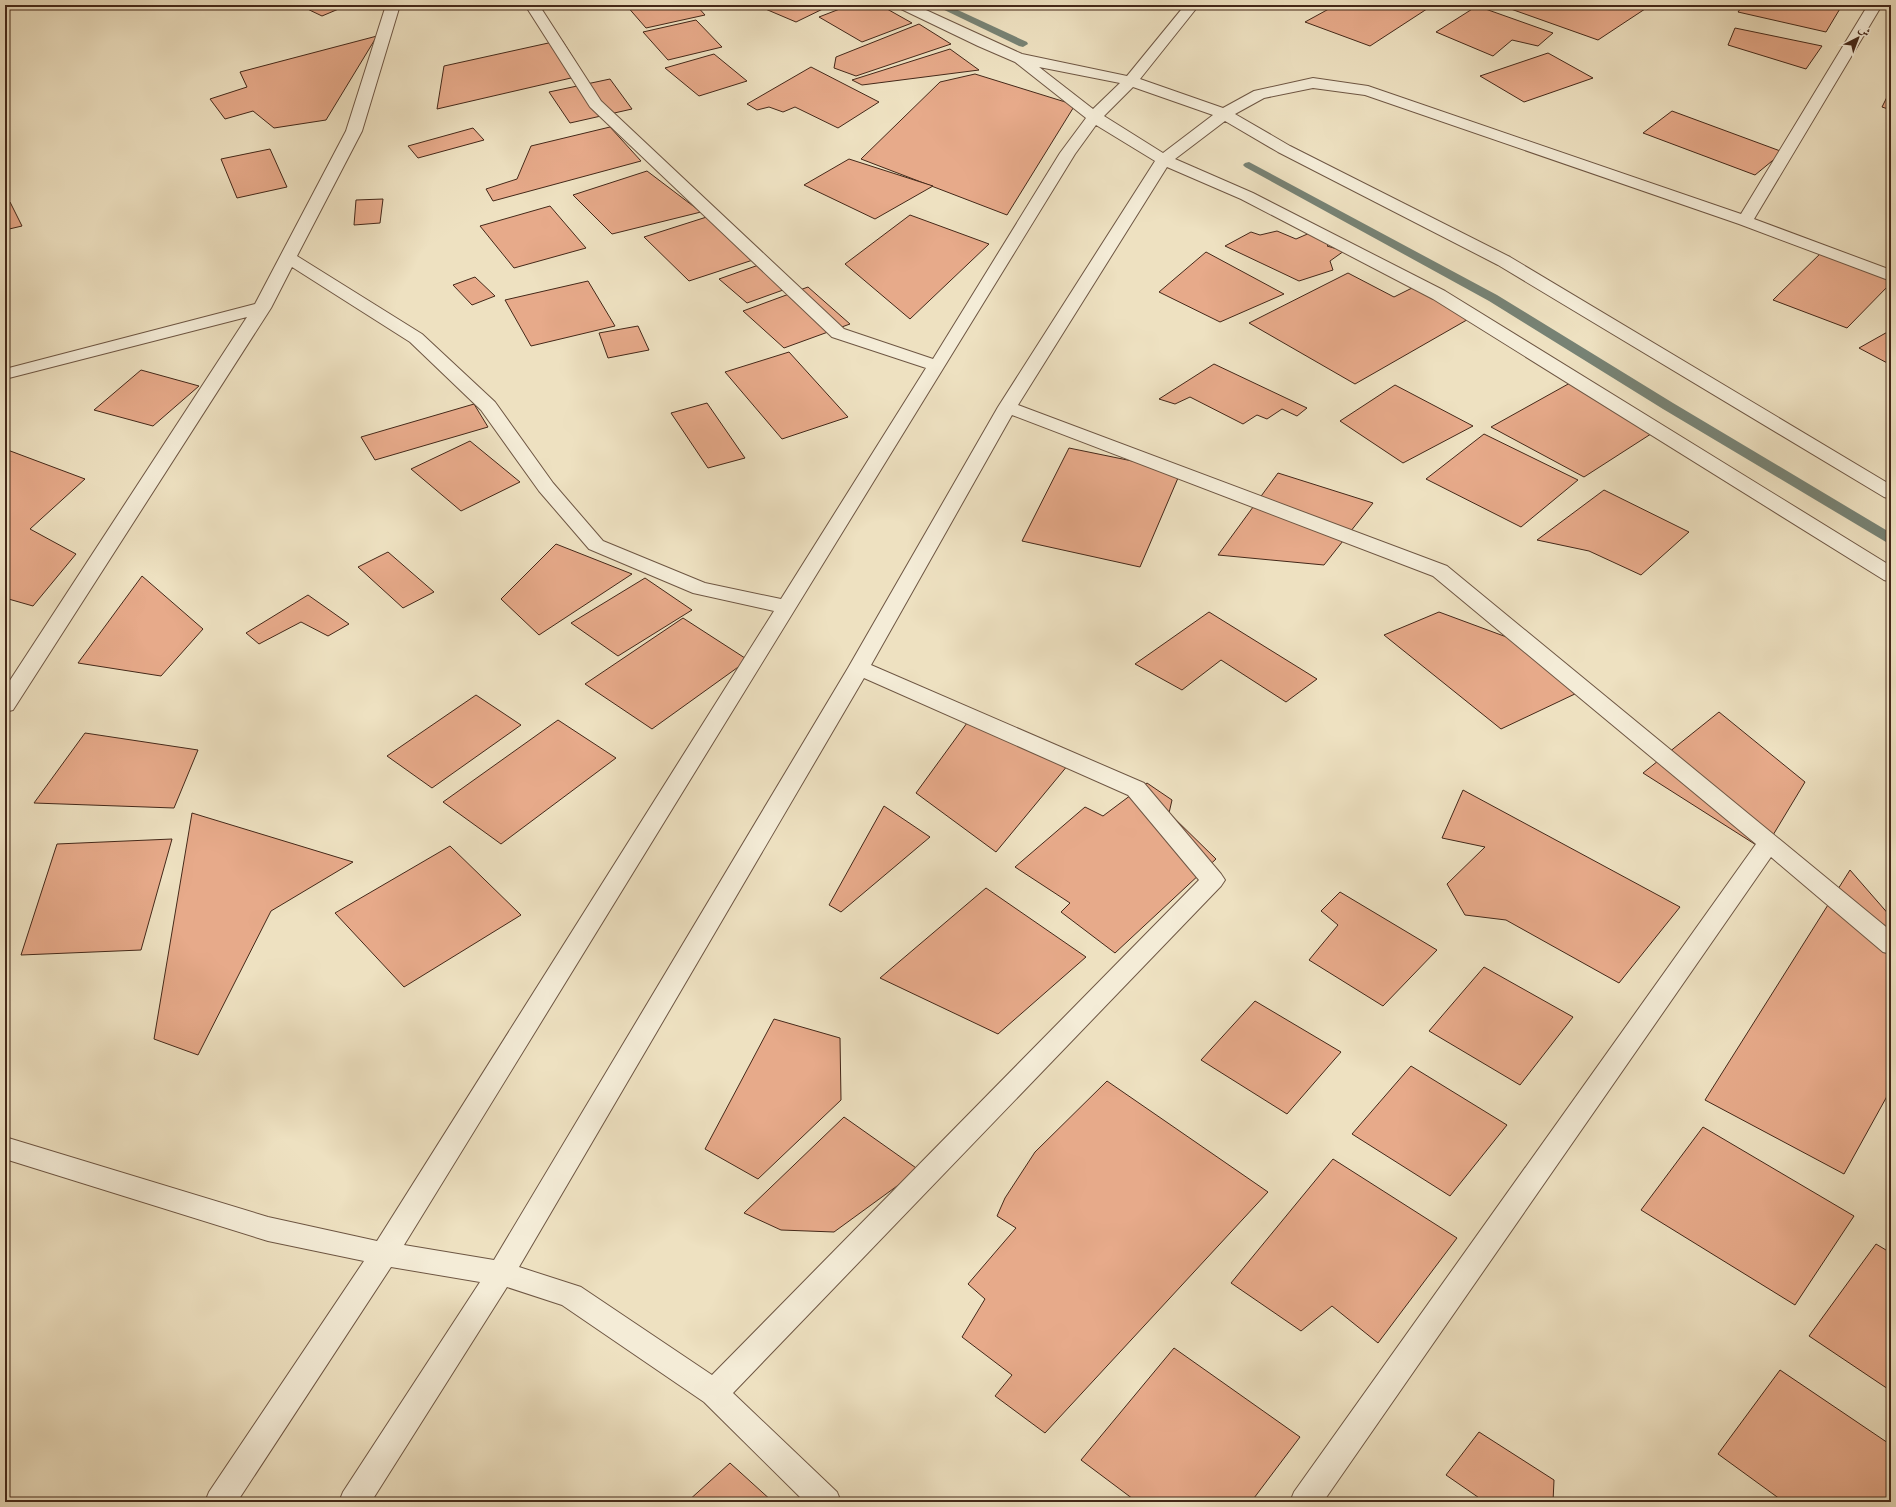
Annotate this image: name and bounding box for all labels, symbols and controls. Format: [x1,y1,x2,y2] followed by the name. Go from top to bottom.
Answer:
[1838,18,1878,58] north arrow
[1855,22,1873,40] text: ش

